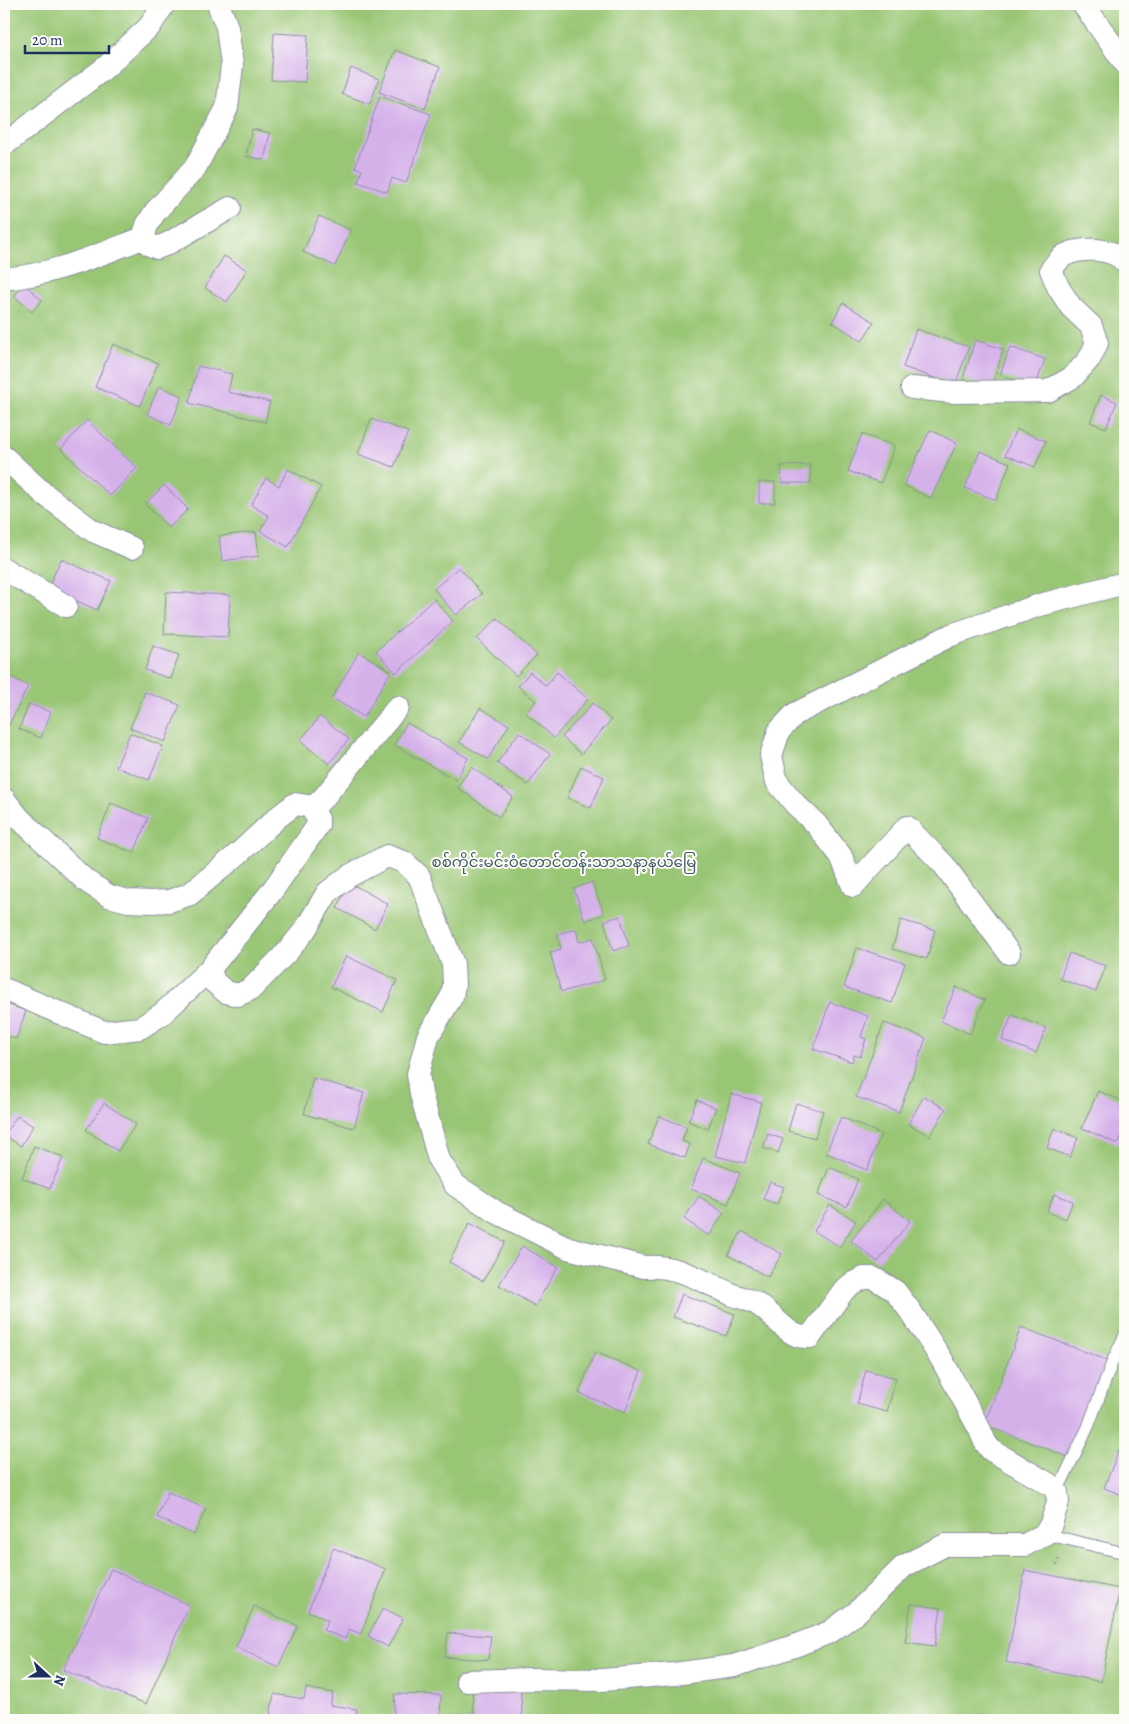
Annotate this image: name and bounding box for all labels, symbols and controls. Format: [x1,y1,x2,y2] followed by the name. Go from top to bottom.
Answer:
[25,22,109,54] scale bar
[32,30,63,50] text: 20 m
[432,852,696,874] park label: စစ်ကိုင်းမင်းဝံတောင်တန်းသာသနာ့နယ်မြေ
[22,1652,72,1702] north arrow
[49,1672,70,1689] text: N

